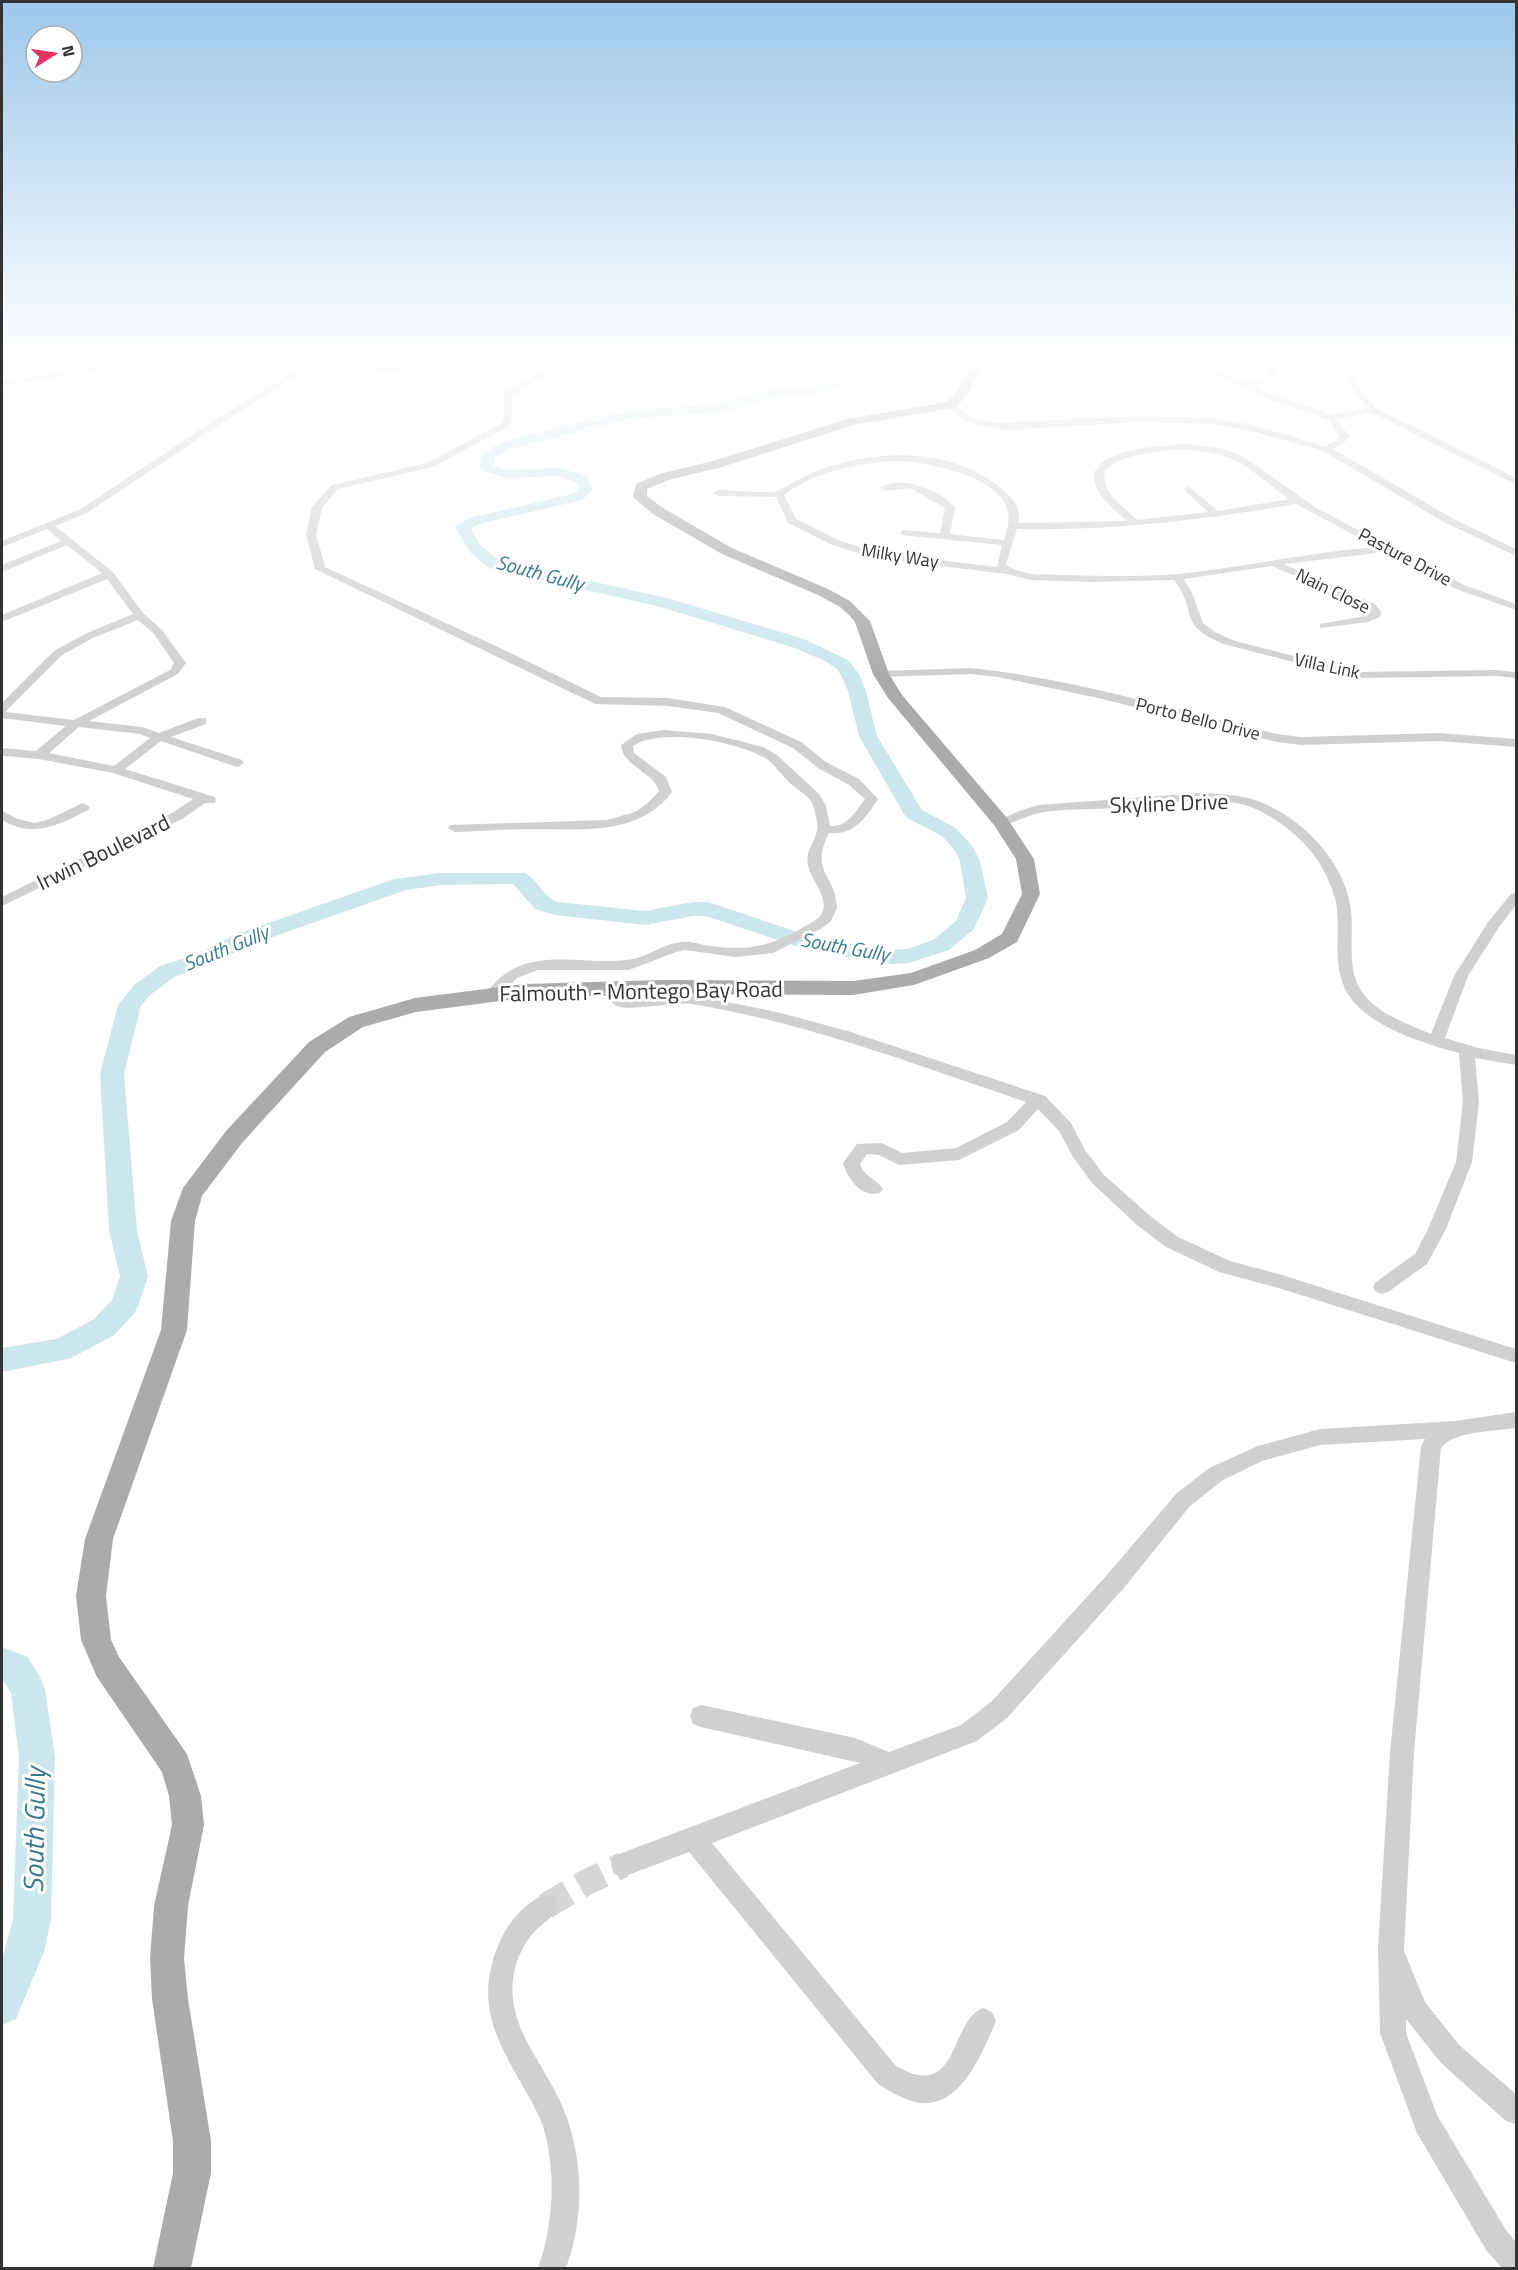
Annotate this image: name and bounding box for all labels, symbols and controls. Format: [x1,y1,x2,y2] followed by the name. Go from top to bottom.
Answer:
[24,24,84,84] north arrow
[56,43,82,59] text: N
[1354,521,1457,592] street label: Pasture Drive
[860,536,941,575] street label: Milky Way
[493,546,589,600] water label: South Gully
[1291,561,1375,620] street label: Nain Close
[1292,645,1363,686] street label: Villa Link
[1133,690,1263,747] street label: Porto Bello Drive
[1109,784,1229,822] street label: Skyline Drive
[31,805,175,899] street label: Irwin Boulevard
[178,916,275,979] water label: South Gully
[798,923,894,970] water label: South Gully
[499,972,783,1010] street label: Falmouth - Montego Bay Road
[11,1764,56,1893] water label: South Gully

